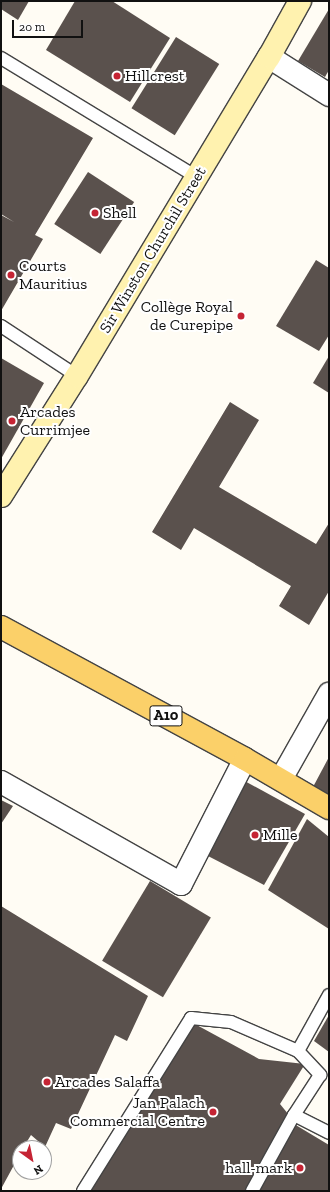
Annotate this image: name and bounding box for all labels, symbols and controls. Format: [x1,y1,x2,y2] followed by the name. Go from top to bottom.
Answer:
[14,12,85,38] scale bar
[19,20,45,34] text: 20 m
[125,66,185,86] place label: Hillcrest
[112,71,122,81] marker: Hillcrest
[95,163,211,337] street label: Sir Winston Churchil Street
[103,203,137,223] place label: Shell
[90,208,100,218] marker: Shell
[19,256,87,294] place label: Courts Mauritius
[6,270,16,280] marker: Courts Mauritius
[141,297,233,335] place label: Collège Royal de Curepipe
[236,311,246,321] marker: Collège Royal de Curepipe
[20,402,90,440] place label: Arcades Currimjee
[7,416,17,426] marker: Arcades Currimjee
[149,703,183,729] road number: A10
[263,825,298,845] place label: Mille
[250,830,260,840] marker: Mille
[55,1072,160,1092] place label: Arcades Salaffa
[42,1077,52,1087] marker: Arcades Salaffa
[70,1093,205,1131] place label: Jan Palach Commercial Centre
[208,1107,218,1117] marker: Jan Palach Commercial Centre
[12,1140,52,1180] north arrow
[225,1158,292,1178] place label: hall-mark
[31,1162,45,1177] text: N
[295,1163,305,1173] marker: hall-mark

